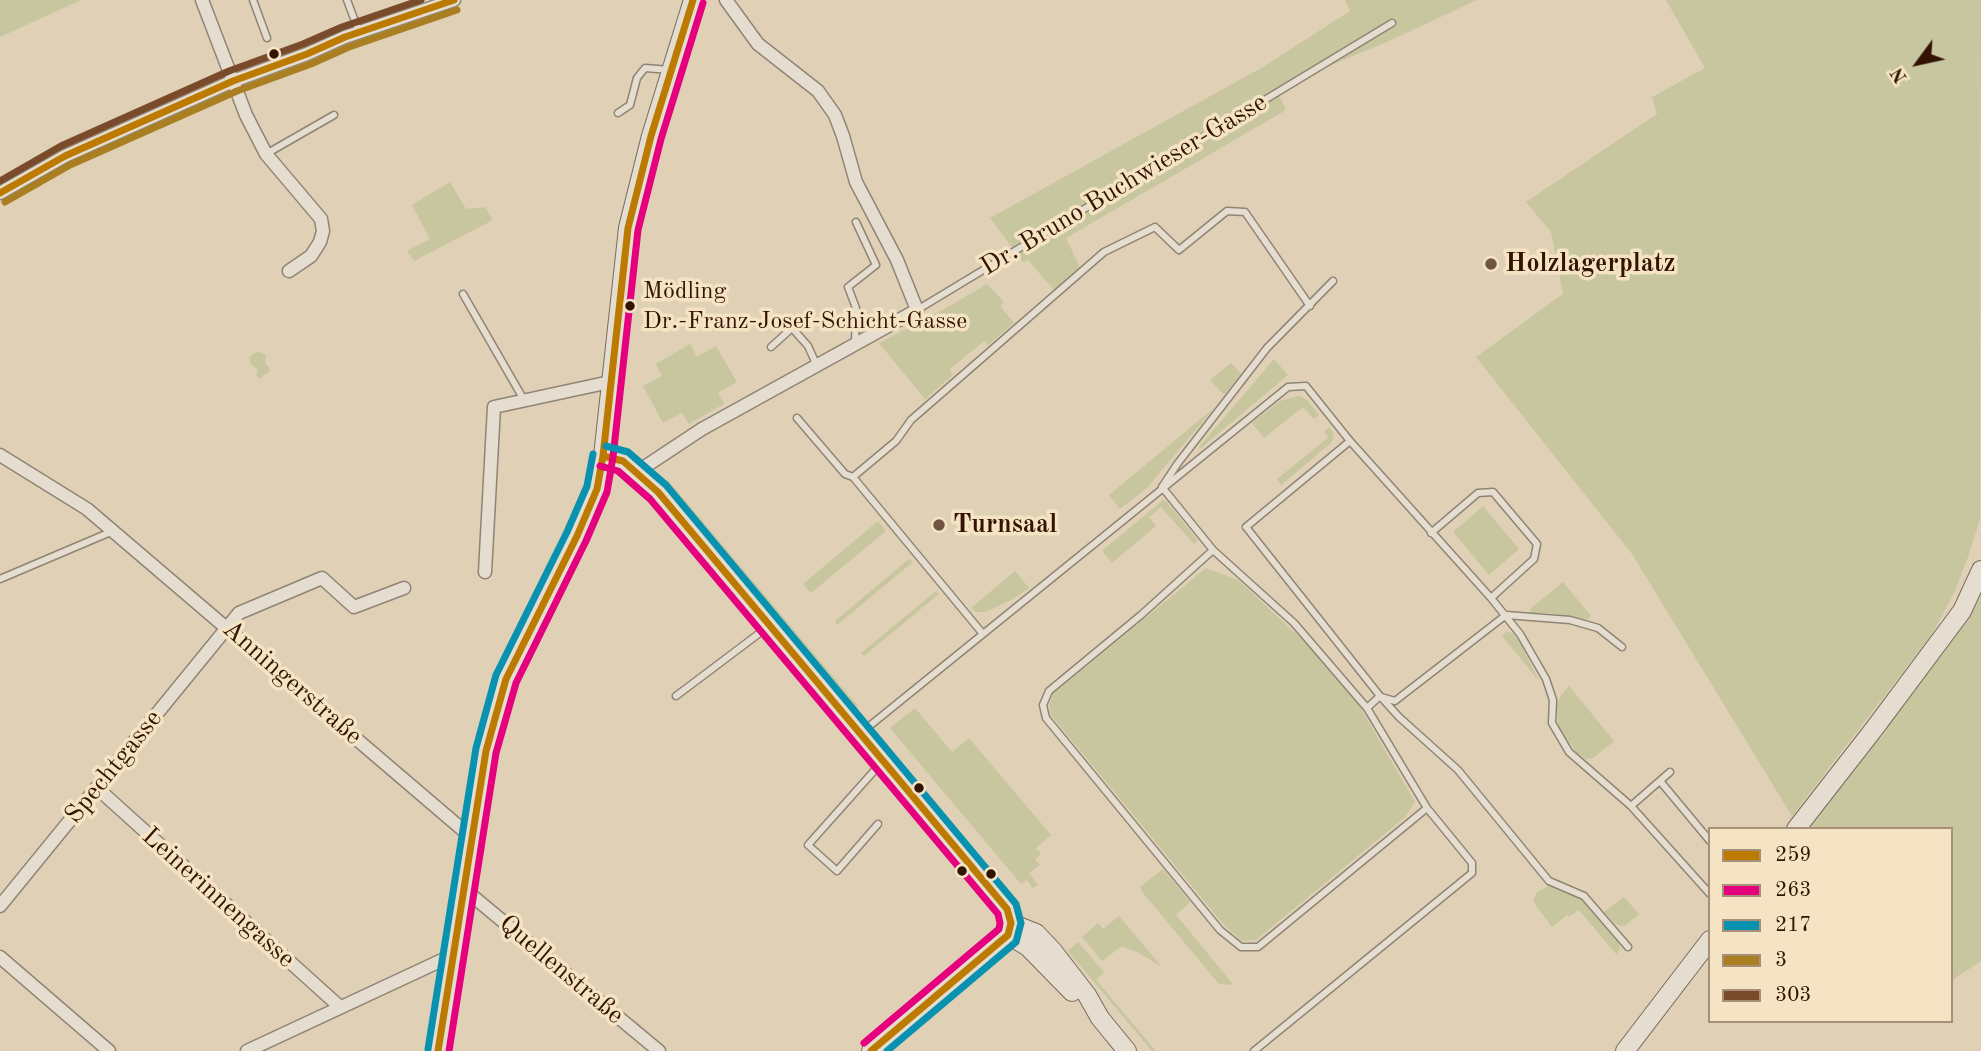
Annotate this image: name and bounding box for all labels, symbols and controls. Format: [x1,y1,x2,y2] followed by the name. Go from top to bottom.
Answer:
[1883,28,1953,98] north arrow
[267,47,281,61] unlabelled marker
[1888,63,1912,86] text: N
[975,87,1273,283] street label: Dr. Bruno Buchwieser-Gasse
[1505,248,1675,280] place label: Holzlagerplatz
[1483,256,1499,272] marker: Holzlagerplatz
[643,278,967,334] place label: Mödling Dr.-Franz-Josef-Schicht-Gasse
[623,299,637,313] marker: Mödling Dr.-Franz-Josef-Schicht-Gasse
[953,509,1057,541] place label: Turnsaal
[931,517,947,533] marker: Turnsaal
[216,614,368,752] street label: Anningerstraße
[59,704,169,830] street label: Spechtgasse
[912,781,926,795] unlabelled marker
[135,821,301,975] street label: Leinerinnengasse
[1708,827,1953,1023] legend
[1775,845,1812,866] text: 259
[955,864,969,878] unlabelled marker
[984,867,998,881] unlabelled marker
[1775,880,1812,901] text: 263
[492,909,630,1031] street label: Quellenstraße
[1775,915,1812,936] text: 217
[1775,950,1787,971] text: 3
[1775,985,1812,1006] text: 303

